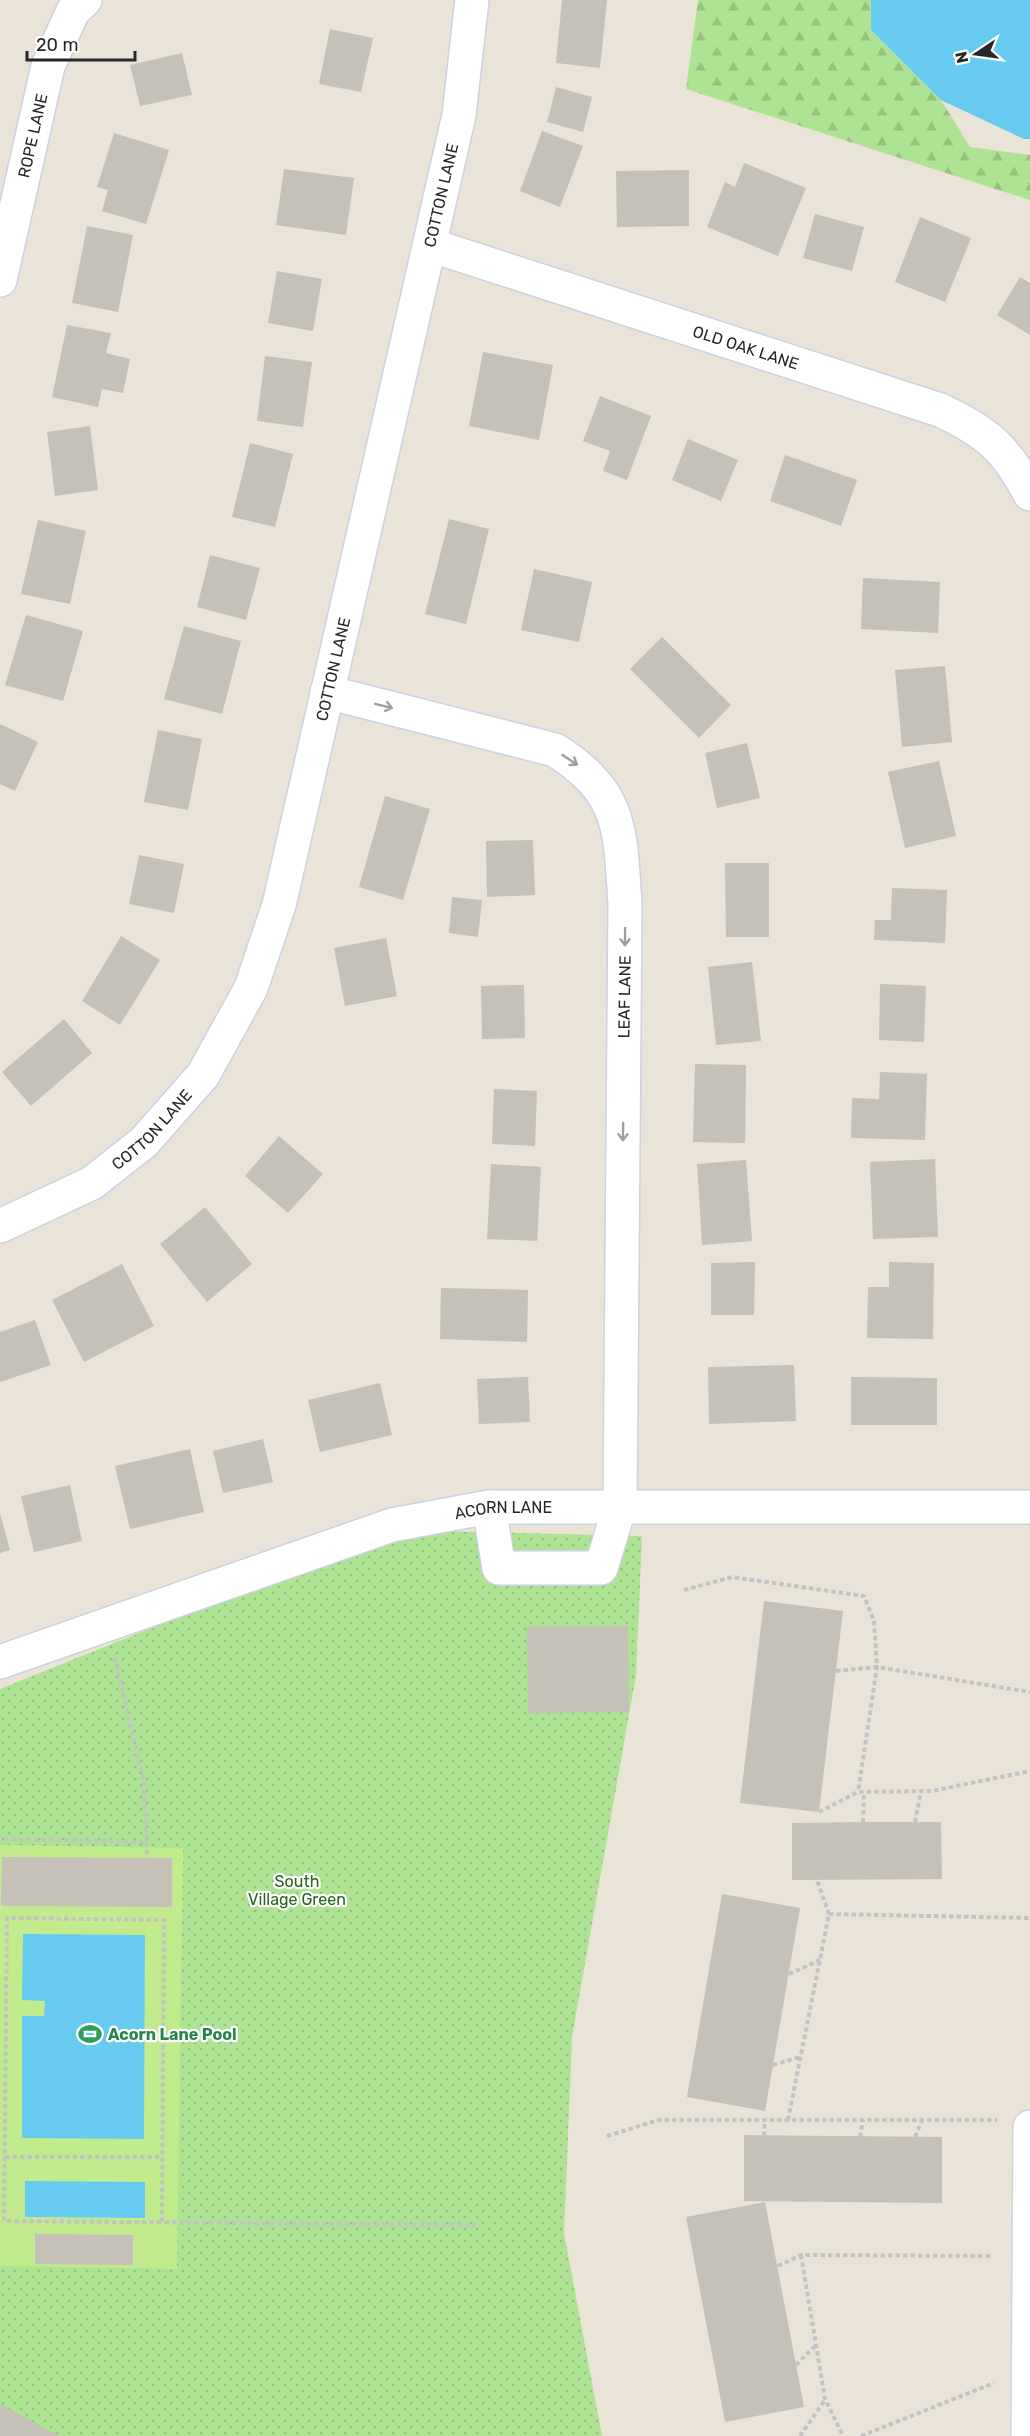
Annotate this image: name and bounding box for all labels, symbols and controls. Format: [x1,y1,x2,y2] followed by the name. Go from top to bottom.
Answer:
[27,24,135,62] scale bar
[946,24,1006,84] north arrow
[36,34,78,56] text: 20 m
[951,50,972,65] text: N
[14,92,52,180] street label: ROPE LANE
[420,142,462,249] street label: COTTON LANE
[690,322,801,374] street label: OLD OAK LANE
[312,615,354,723] street label: COTTON LANE
[374,701,393,713] one-way arrow
[562,753,579,766] one-way arrow
[619,926,631,946] one-way arrow
[614,955,635,1039] street label: LEAF LANE
[108,1086,196,1174] street label: COTTON LANE
[617,1121,629,1141] one-way arrow
[453,1498,552,1523] street label: ACORN LANE
[248,1872,346,1909] park label: South Village Green
[77,2021,103,2047] sports icon: Acorn Lane Pool
[108,2025,237,2044] place label: Acorn Lane Pool

